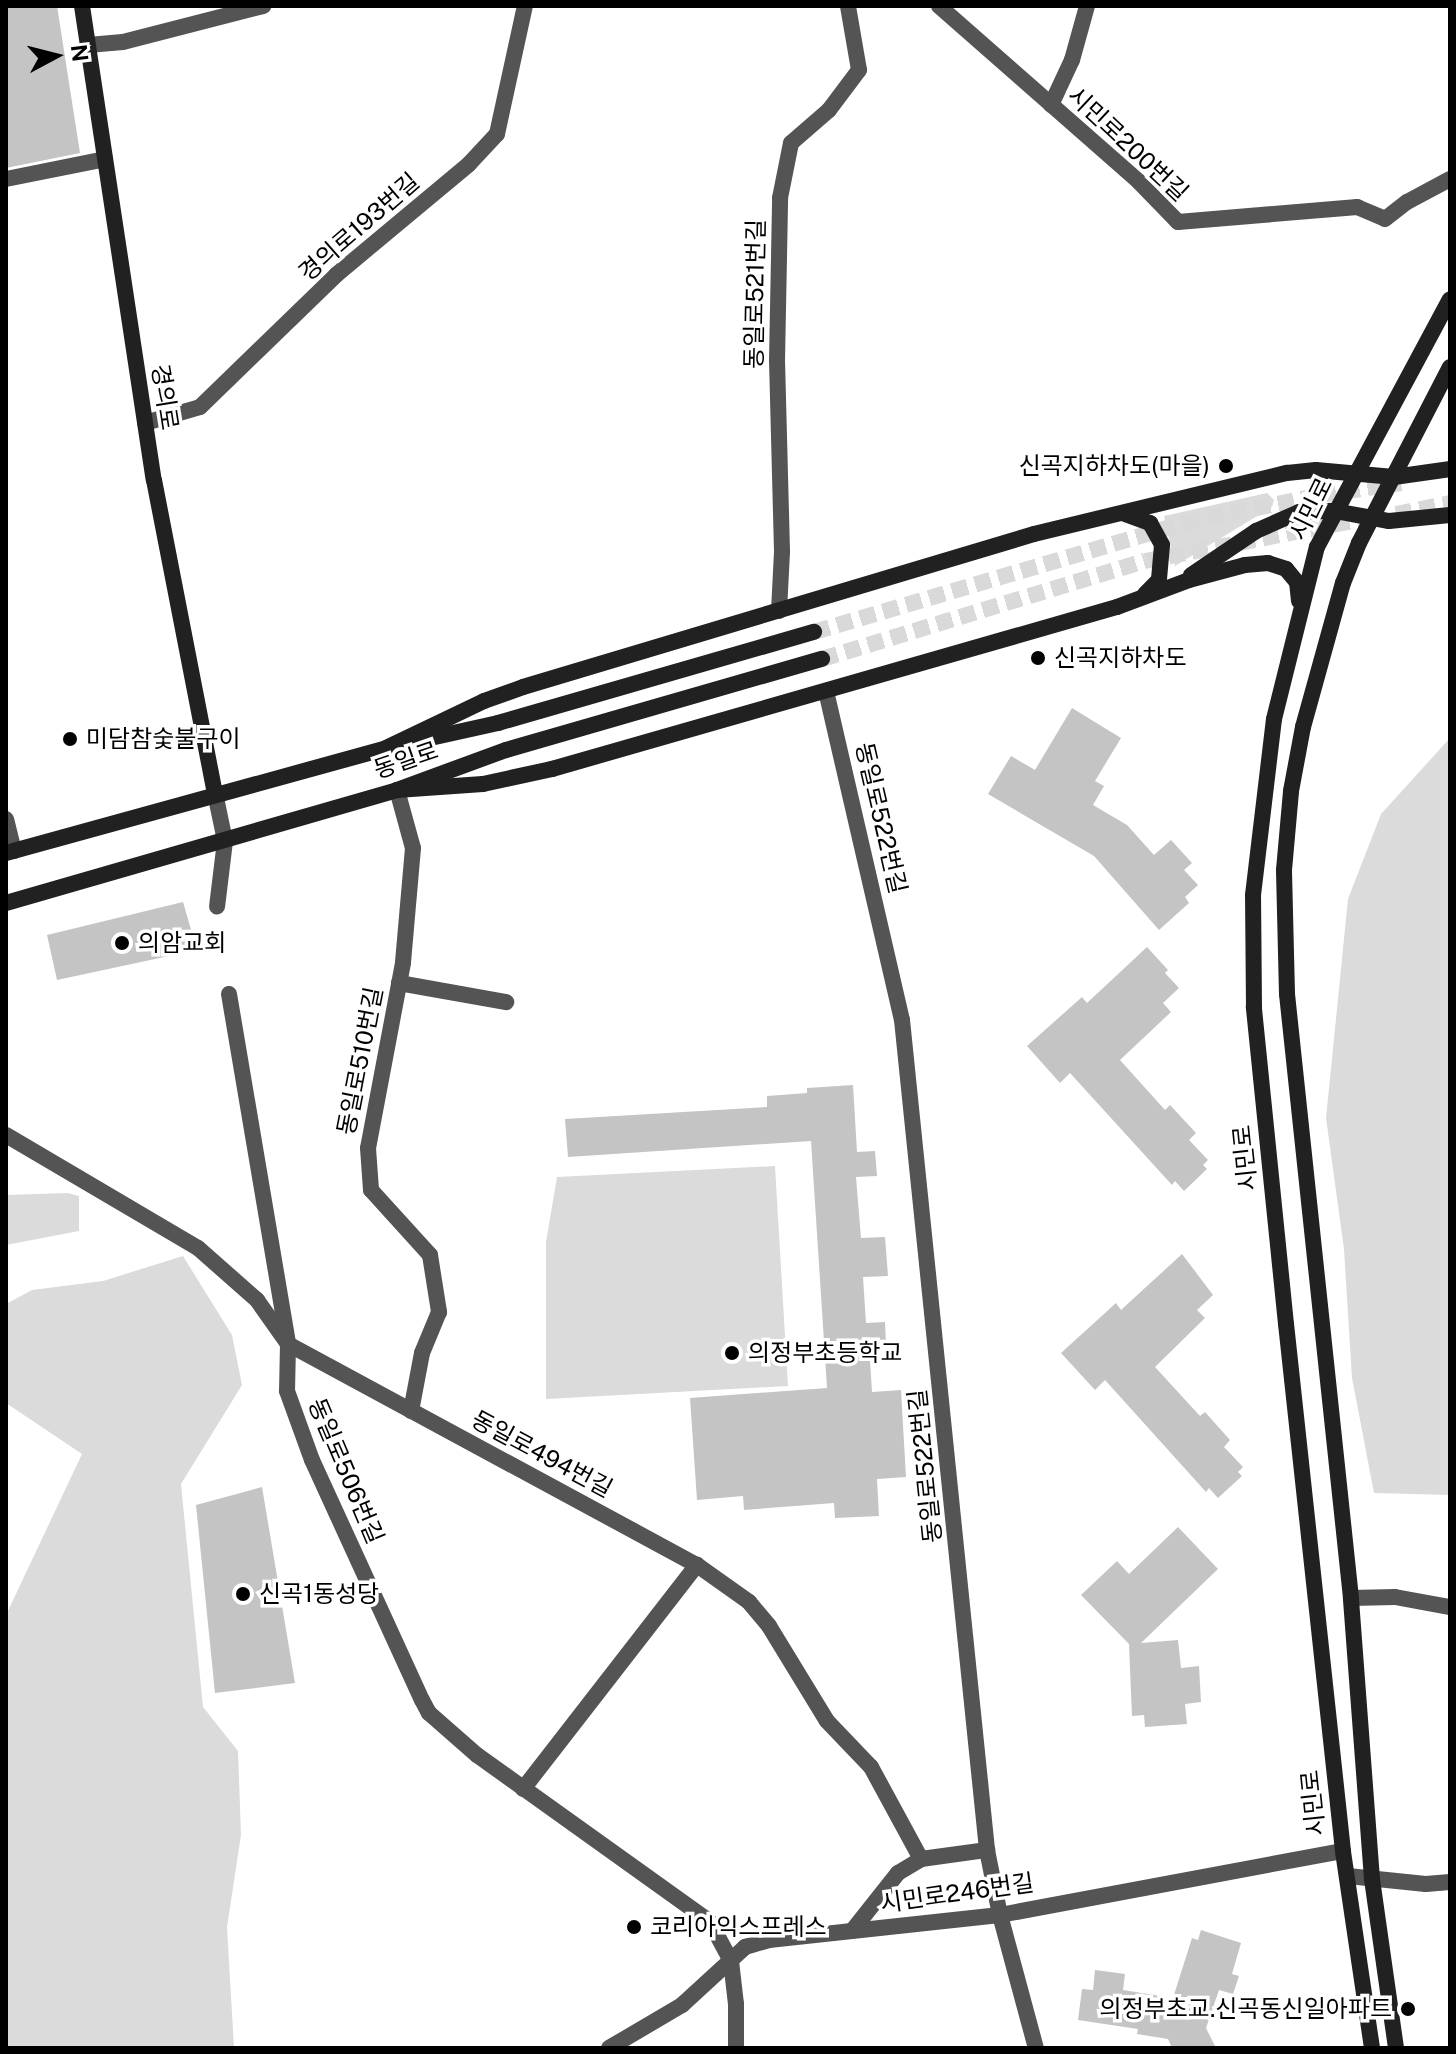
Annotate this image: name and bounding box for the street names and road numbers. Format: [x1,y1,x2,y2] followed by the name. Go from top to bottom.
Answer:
[1062,81,1194,207] street label: 시민로200번길
[293,167,425,287] street label: 경의로193번길
[739,219,771,369] street label: 동일로521번길
[146,362,184,432] street label: 경의로
[1284,473,1338,545] street label: 시민로
[370,736,442,784] street label: 동일로
[850,740,912,896] street label: 동일로522번길
[332,985,388,1137] street label: 동일로510번길
[1227,1124,1263,1192] street label: 시민로
[903,1388,947,1544] street label: 동일로522번길
[302,1394,390,1548] street label: 동일로506번길
[467,1405,617,1503] street label: 동일로494번길
[1295,1769,1331,1837] street label: 시민로
[878,1868,1036,1918] street label: 시민로246번길

